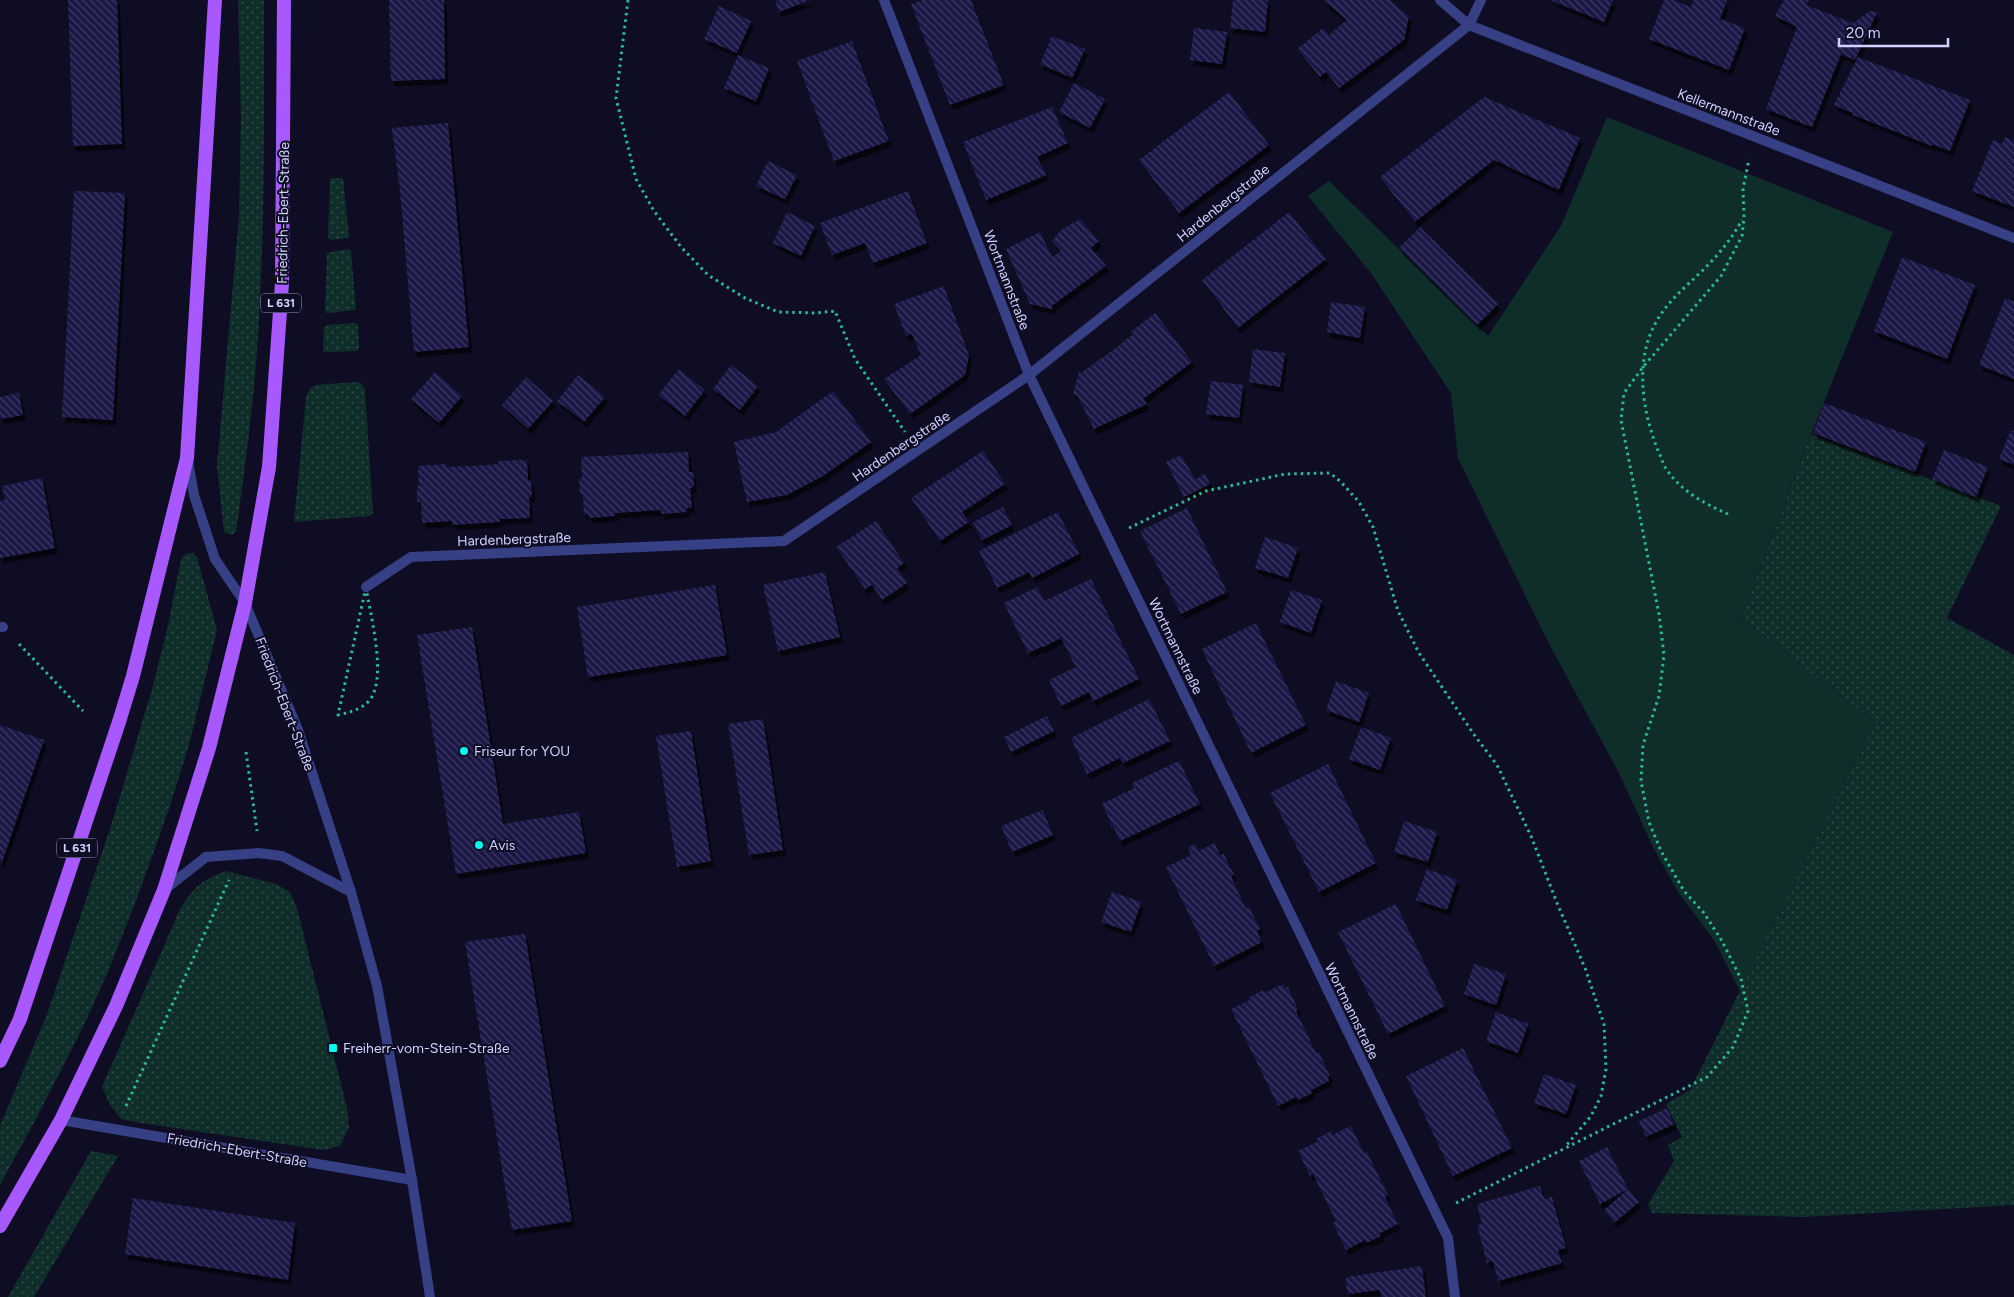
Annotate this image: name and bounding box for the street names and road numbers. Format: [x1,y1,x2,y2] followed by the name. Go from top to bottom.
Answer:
[1675,85,1783,140] street label: Kellermannstraße
[274,142,293,284] street label: Friedrich-Ebert-Straße
[1174,161,1273,246] street label: Hardenbergstraße
[980,228,1033,333] street label: Wortmannstraße
[261,294,301,312] road number: L 631
[849,407,954,485] street label: Hardenbergstraße
[457,529,572,550] street label: Hardenbergstraße
[1145,595,1206,697] street label: Wortmannstraße
[251,635,318,774] street label: Friedrich-Ebert-Straße
[57,838,97,858] road number: L 631
[1321,960,1382,1062] street label: Wortmannstraße
[166,1130,309,1171] street label: Friedrich-Ebert-Straße

